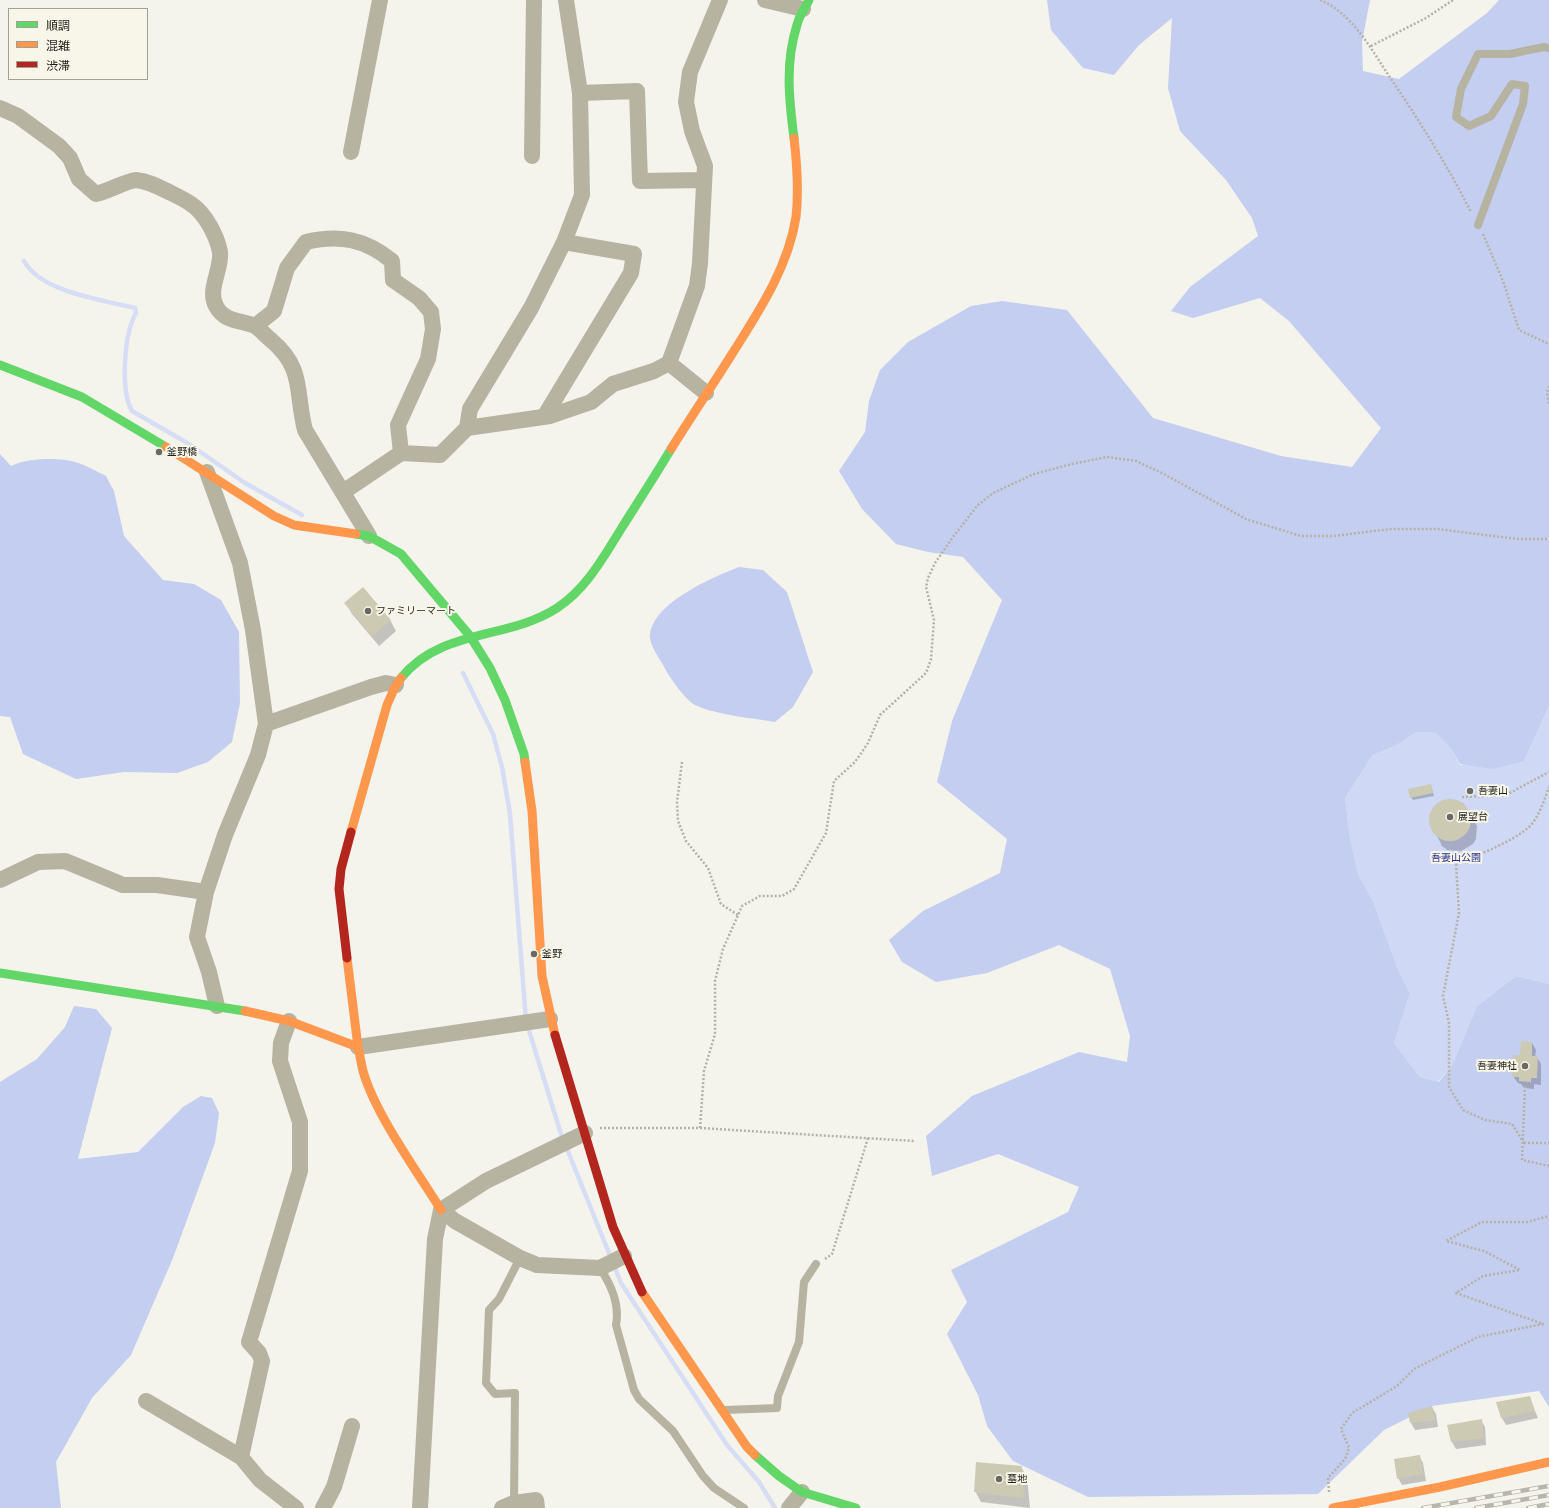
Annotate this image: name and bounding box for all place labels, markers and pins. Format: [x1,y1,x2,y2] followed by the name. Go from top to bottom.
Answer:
[167,446,197,458] place label: 釜野橋
[154,447,164,457] marker: 釜野橋
[376,605,456,617] place label: ファミリーマート
[363,606,373,616] marker: ファミリーマート
[1478,785,1508,797] place label: 吾妻山
[1465,786,1475,796] marker: 吾妻山
[1458,811,1488,823] place label: 展望台
[1445,812,1455,822] marker: 展望台
[542,948,562,960] place label: 釜野
[529,949,539,959] marker: 釜野
[1477,1060,1517,1072] place label: 吾妻神社
[1520,1061,1530,1071] marker: 吾妻神社
[1007,1473,1027,1485] place label: 墓地
[994,1474,1004,1484] marker: 墓地

